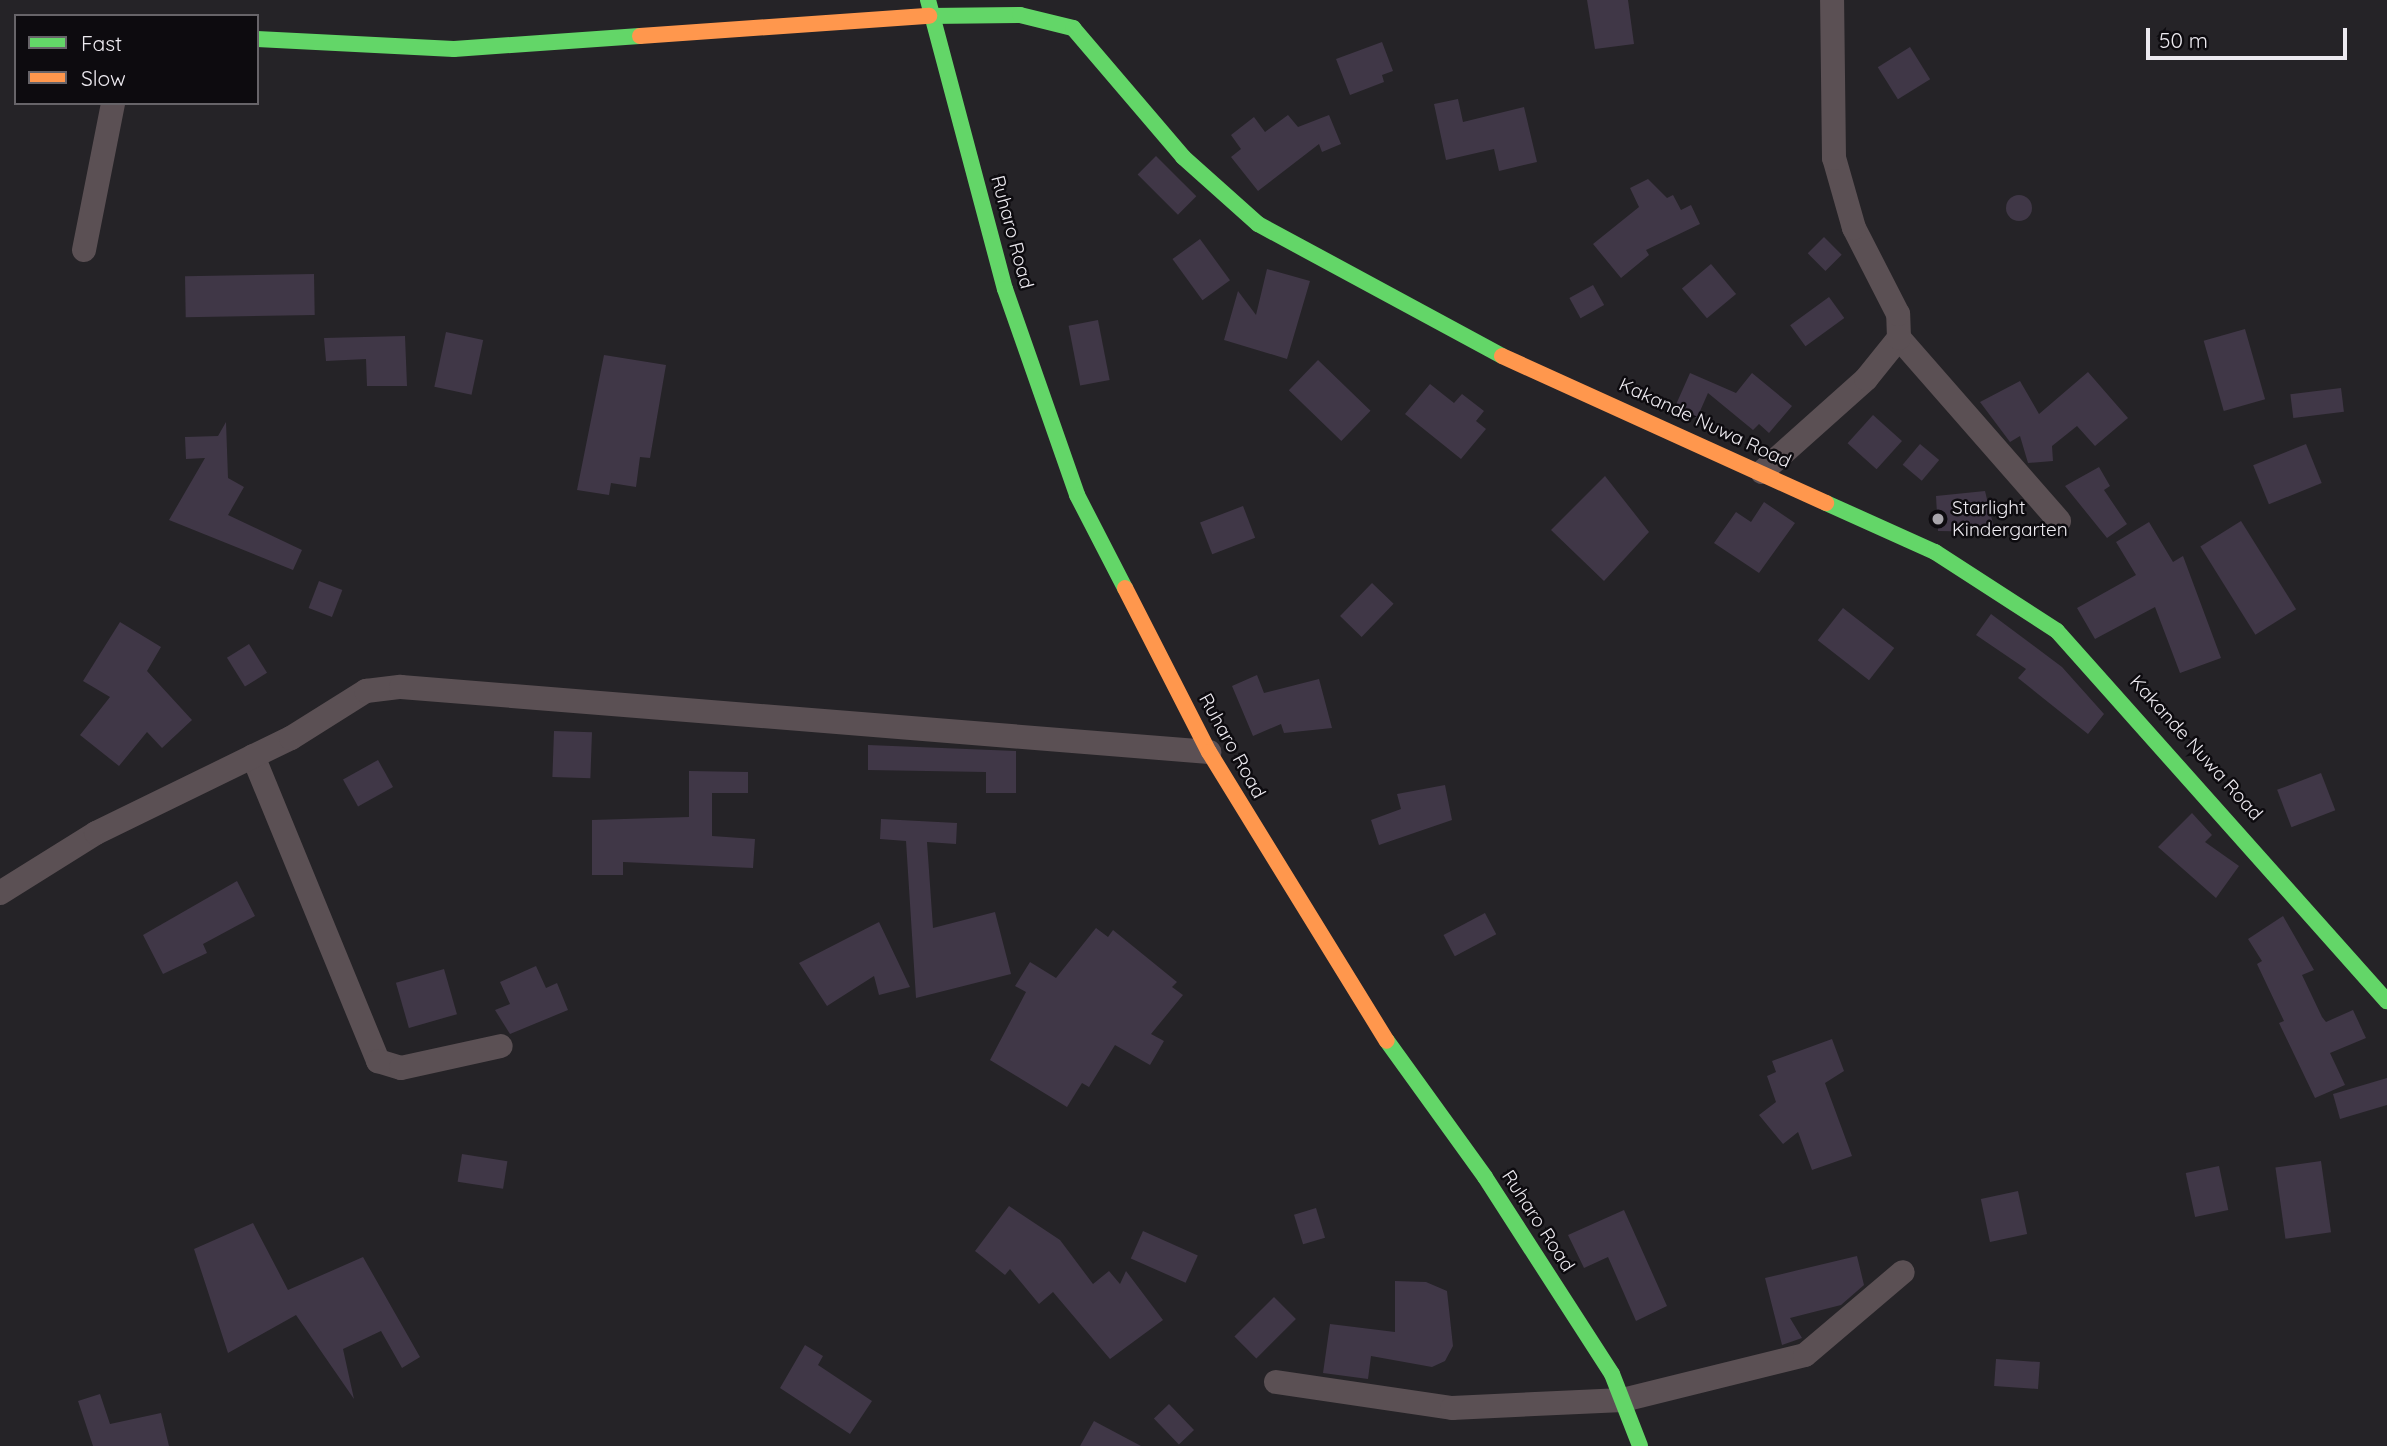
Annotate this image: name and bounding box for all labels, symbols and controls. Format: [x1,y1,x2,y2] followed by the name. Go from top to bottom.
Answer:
[14,14,259,105] legend
[2149,14,2350,58] scale bar
[2159,27,2208,53] text: 50 m
[81,30,122,56] text: Fast
[81,65,126,91] text: Slow
[986,173,1038,291] street label: Ruharo Road
[1615,373,1795,473] street label: Kakande Nuwa Road
[1952,497,2068,541] place label: Starlight Kindergarten
[1930,511,1946,527] marker: Starlight Kindergarten
[2125,671,2267,825] street label: Kakande Nuwa Road
[1194,690,1270,802] street label: Ruharo Road
[1497,1166,1579,1276] street label: Ruharo Road

